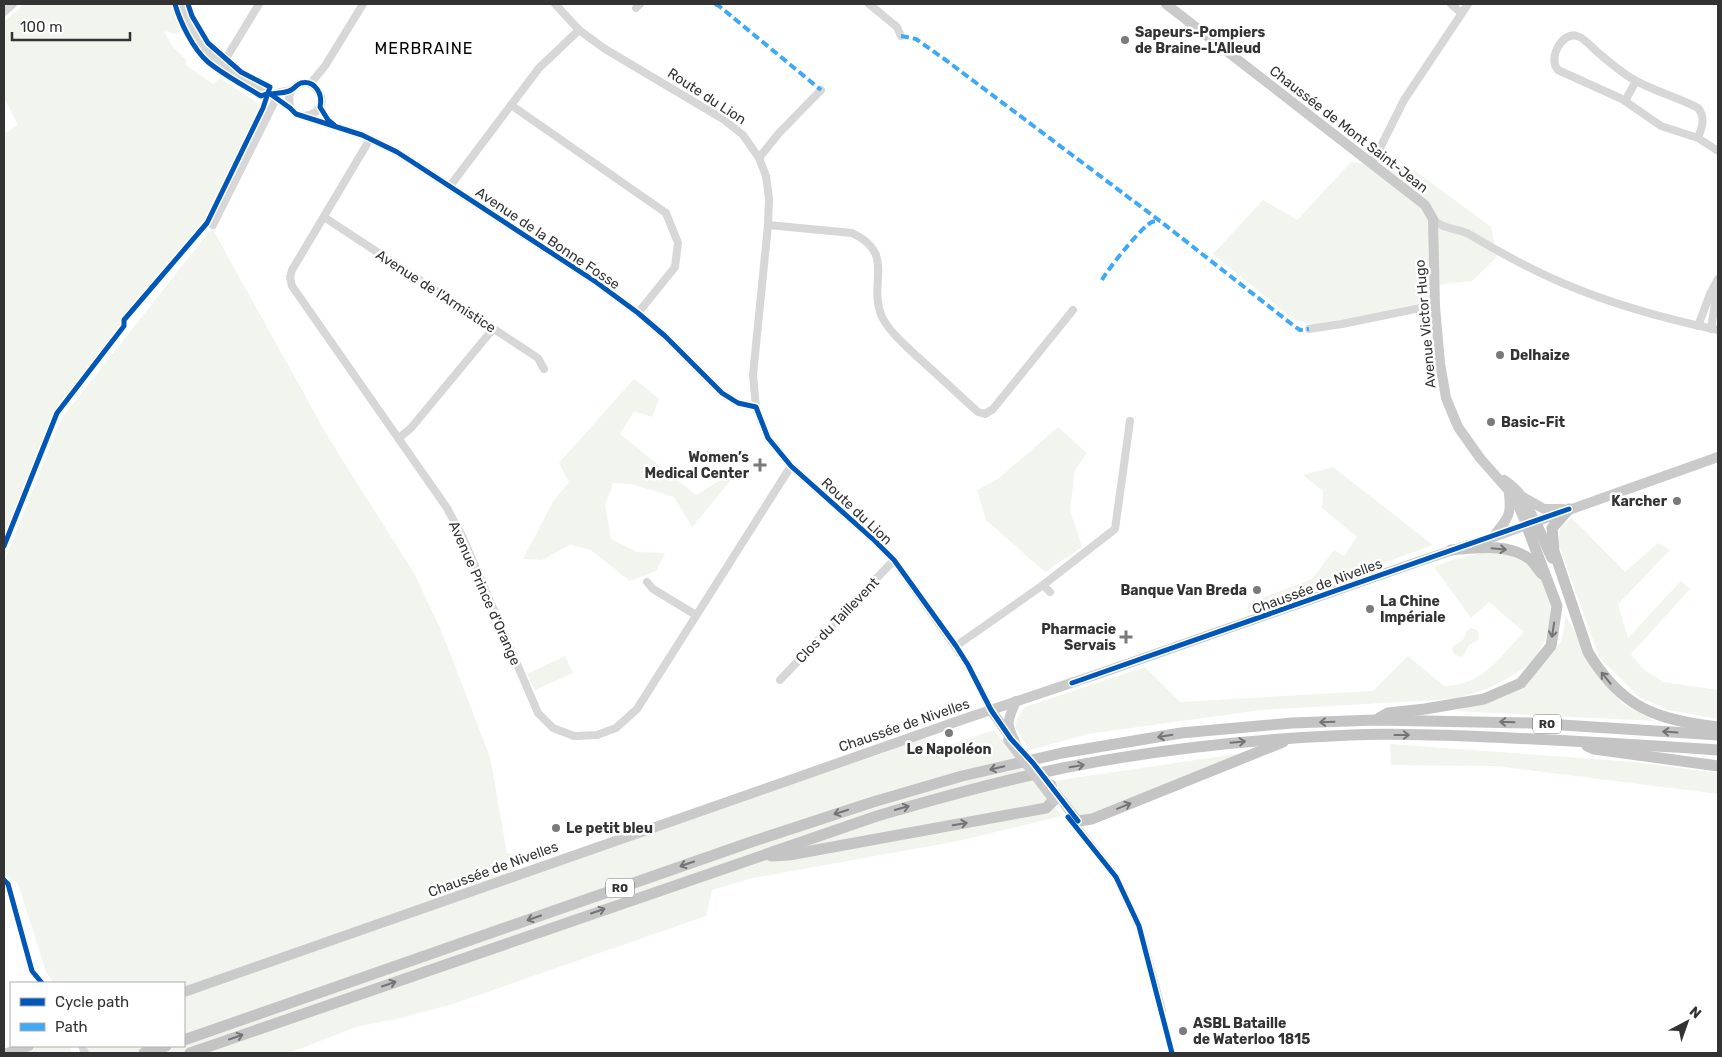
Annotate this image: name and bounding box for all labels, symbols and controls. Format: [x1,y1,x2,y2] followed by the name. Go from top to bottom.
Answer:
[12,10,130,42] scale bar
[20,18,62,36] text: 100 m
[1135,24,1266,57] place label: Sapeurs-Pompiers de Braine-L'Alleud
[1119,34,1131,46] marker: Sapeurs-Pompiers de Braine-L'Alleud
[375,39,473,58] district label: MERBRAINE
[1266,62,1431,197] street label: Chaussée de Mont Saint-Jean
[664,65,749,128] street label: Route du Lion
[472,184,623,293] street label: Avenue de la Bonne Fosse
[373,246,499,337] street label: Avenue de l'Armistice
[1411,259,1440,389] street label: Avenue Victor Hugo
[1510,347,1570,364] place label: Delhaize
[1494,349,1506,361] marker: Delhaize
[1501,414,1565,431] place label: Basic-Fit
[1485,416,1497,428] marker: Basic-Fit
[644,449,750,482] place label: Women’s Medical Center
[753,458,767,472] marker: Women’s Medical Center
[818,474,895,548] street label: Route du Lion
[1611,493,1668,510] place label: Karcher
[1671,495,1683,507] marker: Karcher
[445,518,524,668] street label: Avenue Prince d'Orange
[1491,544,1507,554] one-way arrow
[1250,555,1385,618] street label: Chaussée de Nivelles
[792,574,883,667] street label: Clos du Taillevent
[1120,582,1247,599] place label: Banque Van Breda
[1251,584,1263,596] marker: Banque Van Breda
[1380,593,1445,626] place label: La Chine Impériale
[1364,603,1376,615] marker: La Chine Impériale
[1041,621,1116,654] place label: Pharmacie Servais
[1548,622,1558,638] one-way arrow
[1120,631,1132,643] marker: Pharmacie Servais
[1600,672,1611,685] one-way arrow
[837,695,972,756] street label: Chaussée de Nivelles
[1533,714,1561,734] road number: R0
[1319,717,1336,727] one-way arrow
[1500,718,1516,727] one-way arrow
[943,727,955,739] marker: Le Napoléon
[1662,727,1678,736] one-way arrow
[1394,730,1410,740] one-way arrow
[1157,732,1173,742] one-way arrow
[1230,738,1246,747] one-way arrow
[906,741,992,758] place label: Le Napoléon
[1069,760,1085,770] one-way arrow
[990,764,1006,773] one-way arrow
[1116,800,1131,810] one-way arrow
[894,803,910,813] one-way arrow
[833,808,849,818] one-way arrow
[952,819,968,829] one-way arrow
[566,820,653,837] place label: Le petit bleu
[550,822,562,834] marker: Le petit bleu
[426,838,561,901] street label: Chaussée de Nivelles
[679,860,695,870] one-way arrow
[606,878,634,898] road number: R0
[590,906,606,916] one-way arrow
[526,914,542,923] one-way arrow
[381,979,396,988] one-way arrow
[10,982,185,1047] legend
[55,993,129,1011] text: Cycle path
[1662,997,1712,1047] north arrow
[1686,1003,1705,1022] text: N
[1193,1015,1310,1048] place label: ASBL Bataille de Waterloo 1815
[55,1018,88,1036] text: Path
[1177,1025,1189,1037] marker: ASBL Bataille de Waterloo 1815
[227,1032,243,1041] one-way arrow

